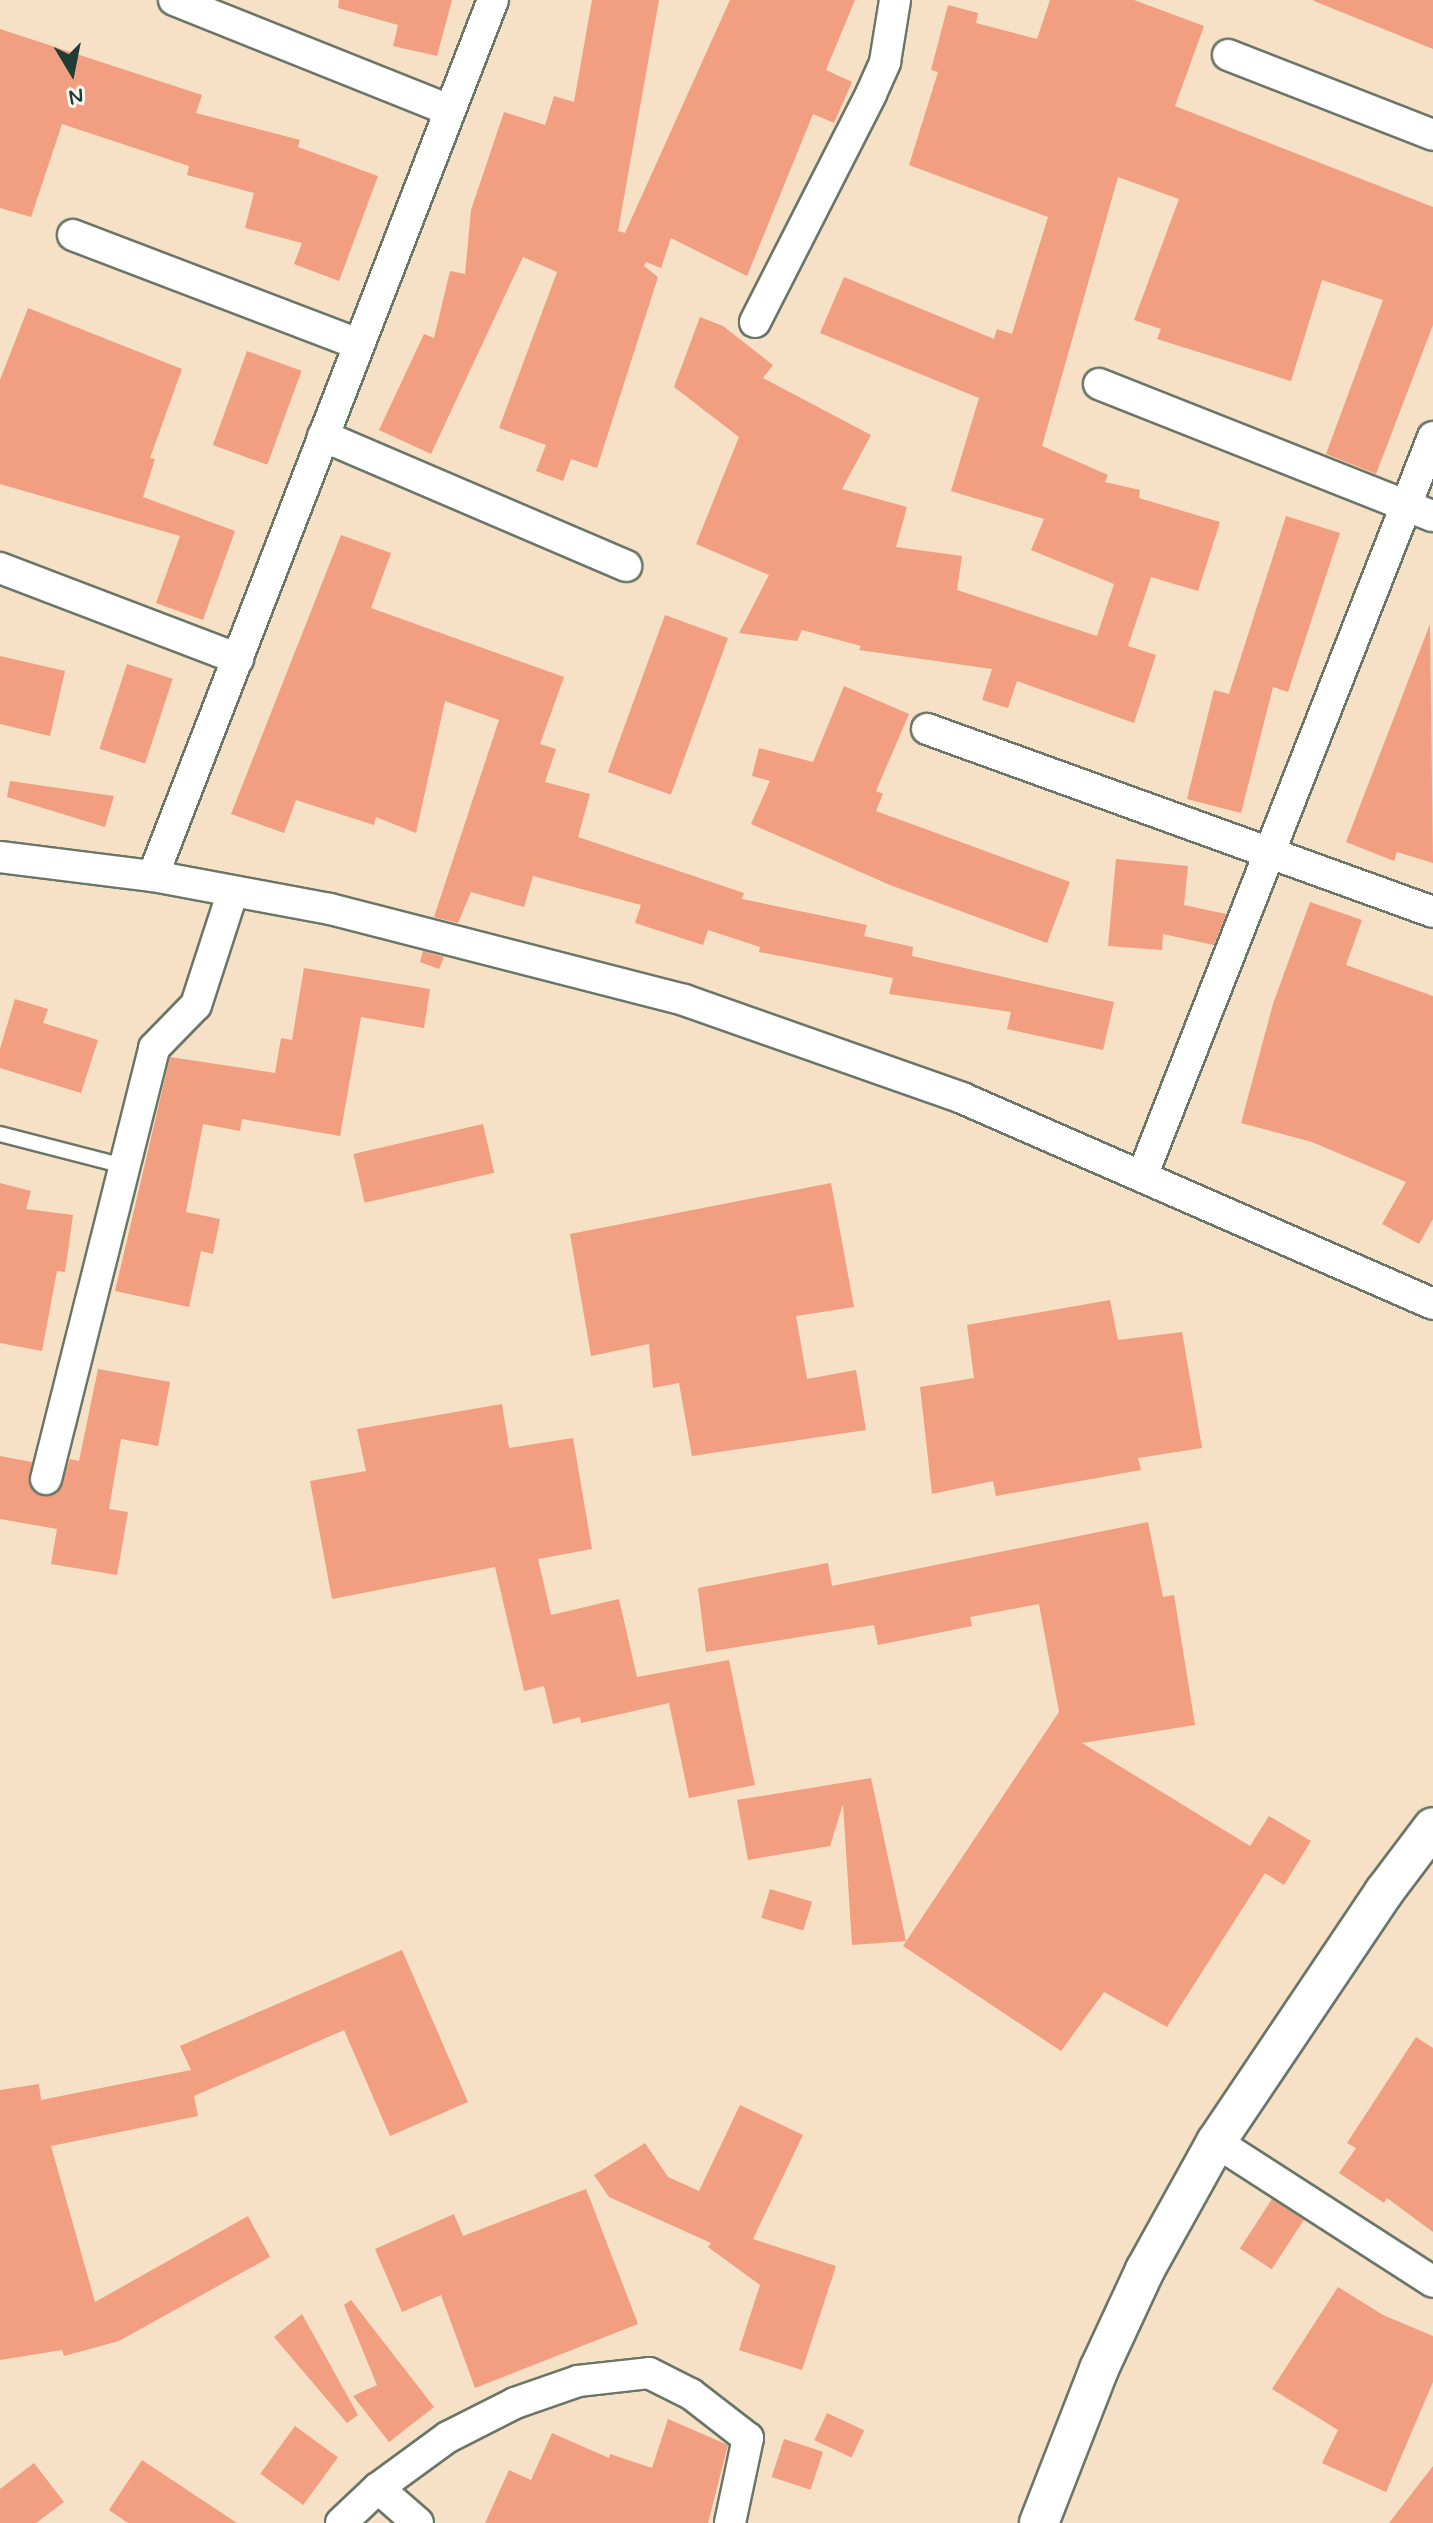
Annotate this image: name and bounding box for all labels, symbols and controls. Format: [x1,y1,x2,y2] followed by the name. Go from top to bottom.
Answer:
[32,32,112,112] north arrow
[67,81,86,111] text: N

